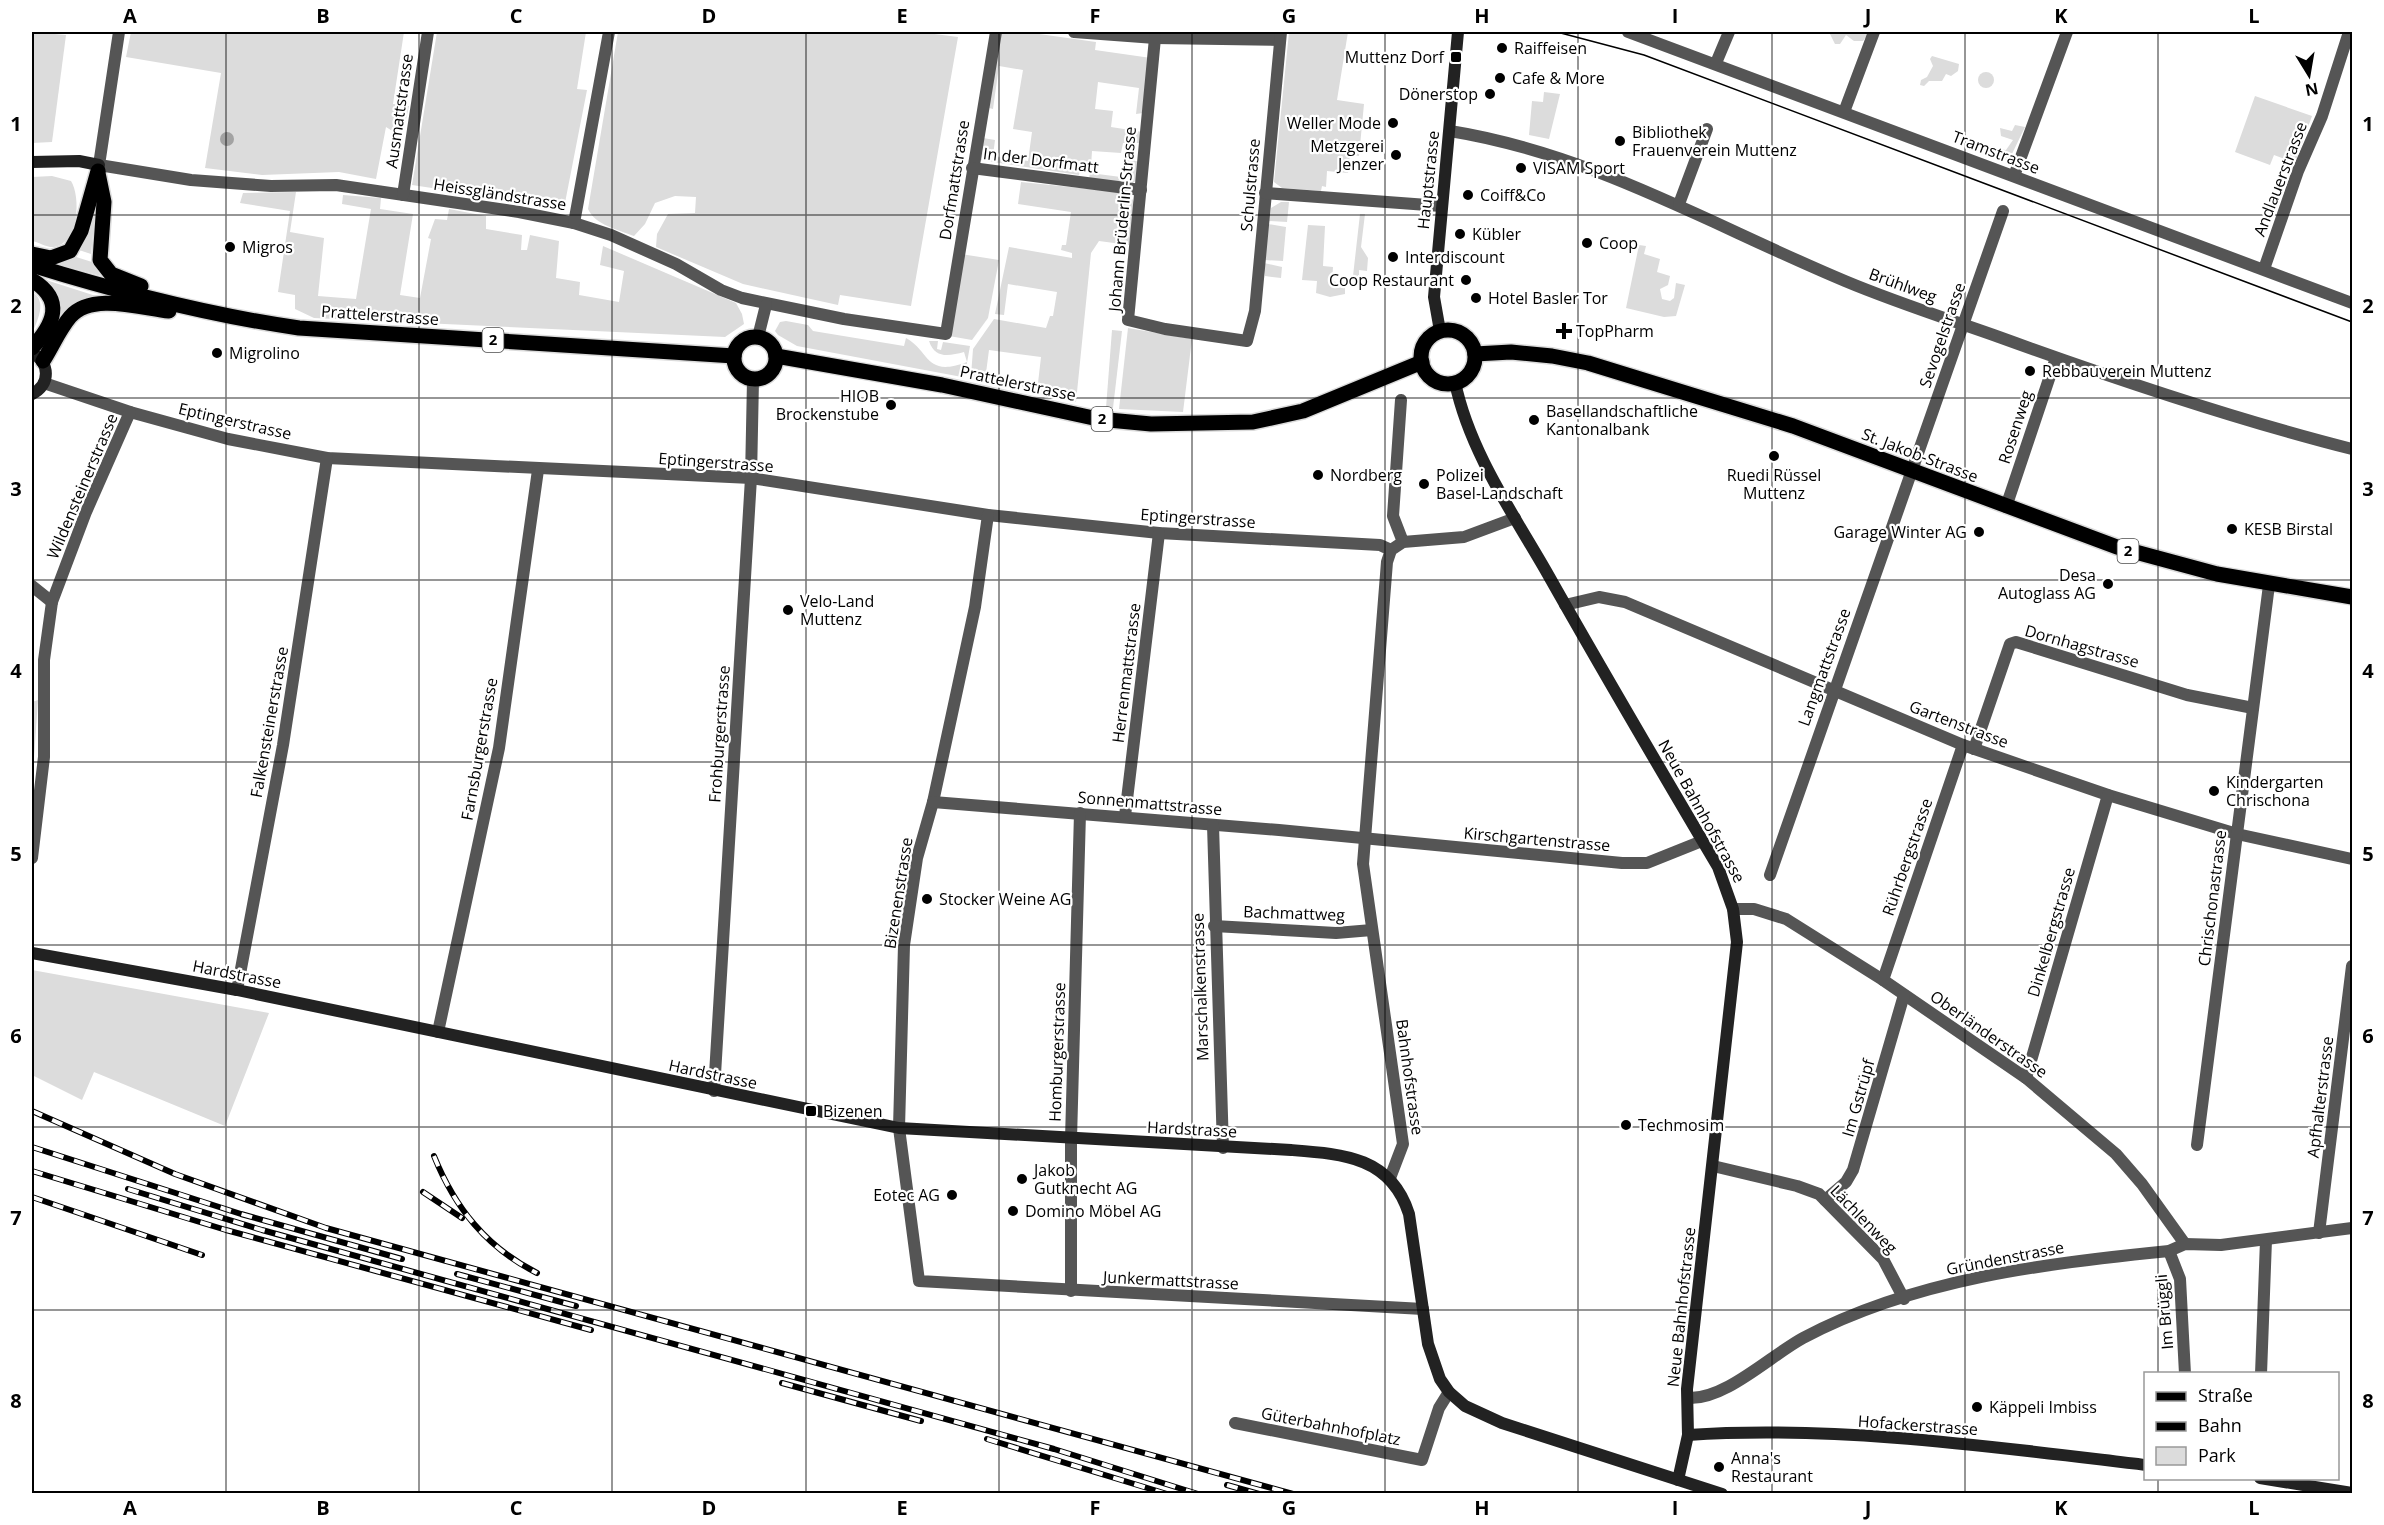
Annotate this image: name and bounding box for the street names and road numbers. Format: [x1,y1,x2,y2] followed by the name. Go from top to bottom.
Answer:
[380,52,418,170] street label: Ausmattstrasse
[934,118,974,242] street label: Dorfmattstrasse
[2248,119,2312,239] street label: Andlauerstrasse
[1949,125,2043,179] street label: Tramstrasse
[1103,126,1141,314] street label: Johann Brüderlin-Strasse
[1412,130,1444,230] street label: Hauptstrasse
[1235,138,1265,232] street label: Schulstrasse
[982,142,1100,178] street label: In der Dorfmatt
[432,173,568,215] street label: Heissgländstrasse
[1866,263,1940,308] street label: Brühlweg
[1914,279,1970,391] street label: Sevogelstrasse
[320,300,440,330] street label: Prattelerstrasse
[482,328,504,352] road number: 2
[958,360,1078,406] street label: Prattelerstrasse
[1993,387,2037,467] street label: Rosenweg
[176,397,294,445] street label: Eptingerstrasse
[1092,407,1112,431] road number: 2
[41,410,123,562] street label: Wildensteinerstrasse
[1859,423,1981,487] street label: St. Jakob-Strasse
[658,447,774,477] street label: Eptingerstrasse
[1140,503,1256,533] street label: Eptingerstrasse
[2118,539,2138,563] road number: 2
[1107,602,1145,744] street label: Herrenmattstrasse
[1792,605,1856,729] street label: Langmattstrasse
[2022,619,2142,673] street label: Dornhagstrasse
[245,645,293,799] street label: Falkensteinerstrasse
[703,665,735,803] street label: Frohburgerstrasse
[456,676,502,822] street label: Farnsburgerstrasse
[1906,695,2012,753] street label: Gartenstrasse
[1653,735,1751,887] street label: Neue Bahnhofstrasse
[1077,786,1223,820] street label: Sonnenmattstrasse
[1877,795,1937,919] street label: Rührbergstrasse
[1463,822,1611,856] street label: Kirschgartenstrasse
[2193,829,2231,967] street label: Chrischonastrasse
[878,836,918,950] street label: Bizenenstrasse
[2022,865,2080,999] street label: Dinkelbergstrasse
[1243,900,1346,926] street label: Bachmattweg
[1186,913,1214,1061] street label: Marschalkenstrasse
[191,955,283,993] street label: Hardstrasse
[1044,982,1070,1122] street label: Homburgerstrasse
[1926,985,2052,1083] street label: Oberländerstrasse
[1391,1018,1429,1136] street label: Bahnhofstrasse
[2302,1035,2338,1159] street label: Apfhalterstrasse
[667,1054,759,1094] street label: Hardstrasse
[1836,1055,1880,1139] street label: Im Gstrüpf
[1146,1116,1238,1142] street label: Hardstrasse
[1826,1180,1903,1258] street label: Lächlenweg
[1662,1226,1700,1388] street label: Neue Bahnhofstrasse
[1944,1236,2066,1280] street label: Gründenstrasse
[1101,1265,1239,1295] street label: Junkermattstrasse
[2150,1273,2178,1351] street label: Im Brüggli
[1259,1402,1403,1450] street label: Güterbahnhofplatz
[1857,1410,1979,1440] street label: Hofackerstrasse

